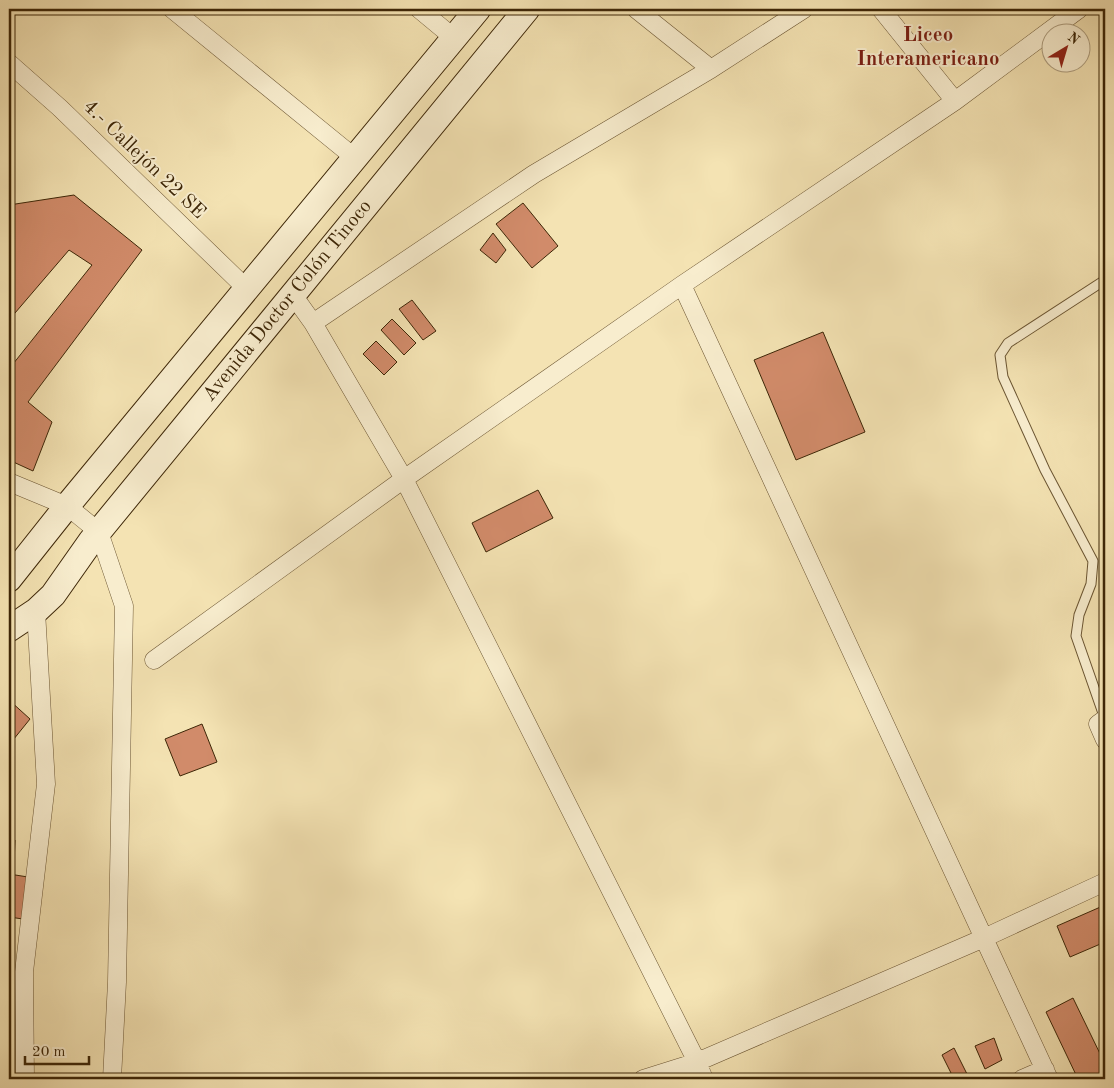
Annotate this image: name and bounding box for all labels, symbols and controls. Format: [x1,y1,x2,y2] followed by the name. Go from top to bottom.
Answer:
[1042,22,1092,72] north arrow
[856,25,1000,70] district label: Liceo Interamericano
[1065,30,1082,48] text: N
[79,97,209,223] street label: 4.- Callejón 22 SE
[199,196,376,406] street label: Avenida Doctor Colón Tinoco
[25,1033,89,1065] scale bar
[32,1045,66,1060] text: 20 m

